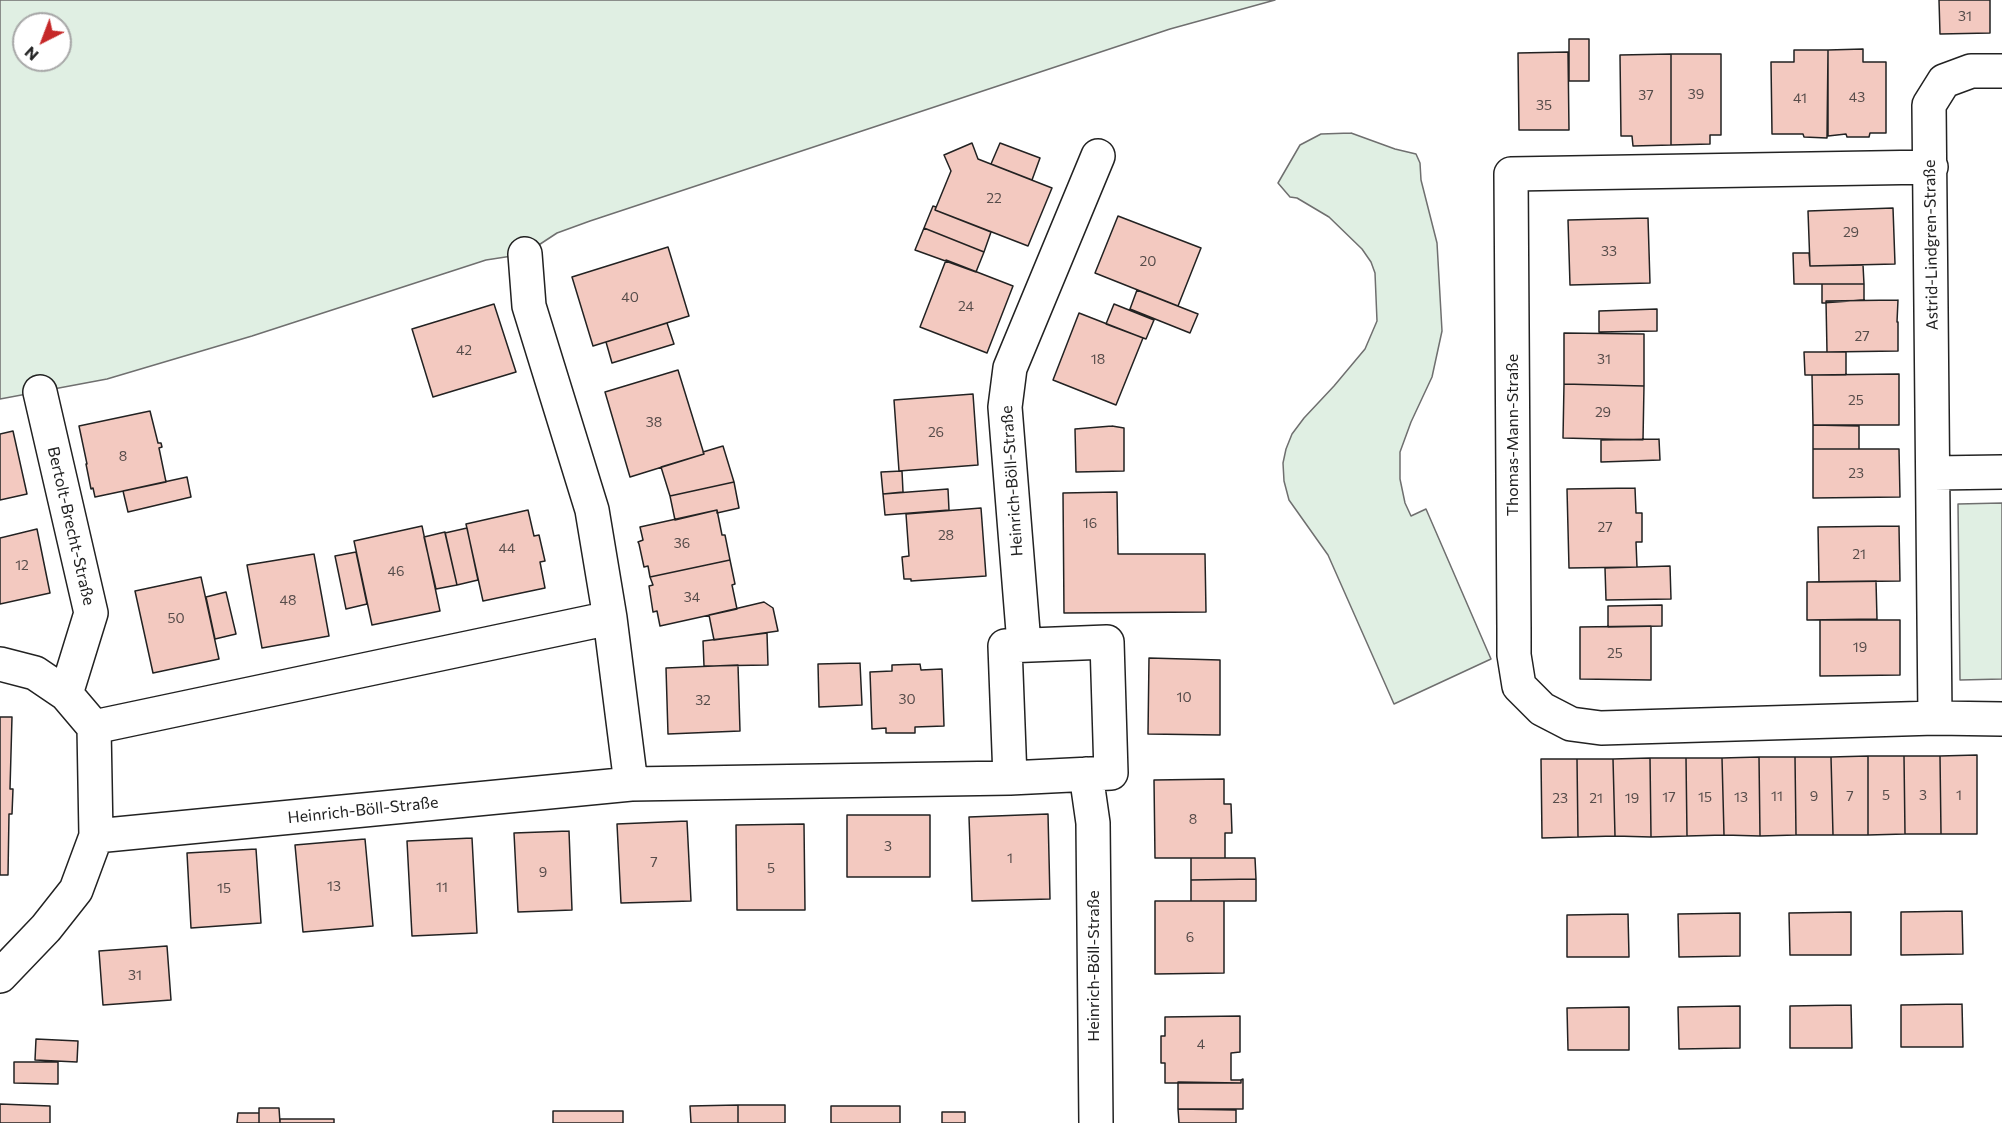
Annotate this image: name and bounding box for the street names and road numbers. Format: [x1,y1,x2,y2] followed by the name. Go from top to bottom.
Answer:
[1920,159,1942,331] street label: Astrid-Lindgren-Straße
[1503,354,1523,516] street label: Thomas-Mann-Straße
[997,405,1027,557] street label: Heinrich-Böll-Straße
[43,445,99,607] street label: Bertolt-Brecht-Straße
[287,793,439,827] street label: Heinrich-Böll-Straße
[1084,890,1104,1042] street label: Heinrich-Böll-Straße

